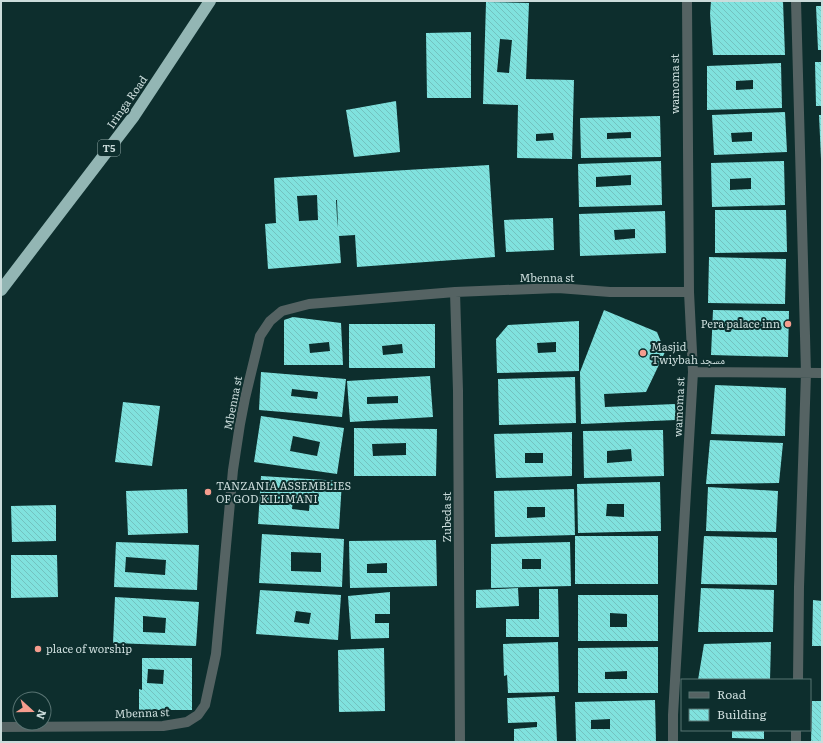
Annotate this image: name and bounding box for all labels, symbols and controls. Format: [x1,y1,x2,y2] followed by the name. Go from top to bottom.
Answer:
[666,53,682,114] street label: wamoma st
[102,71,151,131] street label: Iringa Road
[98,140,120,156] road number: T5
[520,269,575,285] street label: Mbenna st
[701,315,780,331] place label: Pera palace inn
[783,319,793,329] marker: Pera palace inn
[651,338,725,367] place label: Masjid Twiybah مسجد
[638,348,648,358] marker: Masjid Twiybah مسجد
[219,374,245,431] street label: Mbenna st
[668,376,688,437] street label: wamoma st
[216,477,351,506] place label: TANZANIA ASSEMBLIES OF GOD KILIMANI
[203,487,213,497] marker: TANZANIA ASSEMBLIES OF GOD KILIMANI
[438,491,454,542] street label: Zubeda st
[46,640,132,656] place label: place of worship
[33,644,43,654] marker: place of worship
[681,679,811,731] legend
[717,685,747,703] text: Road
[12,691,52,731] north arrow
[114,703,170,721] street label: Mbenna st
[717,705,767,723] text: Building
[33,708,51,722] text: N

